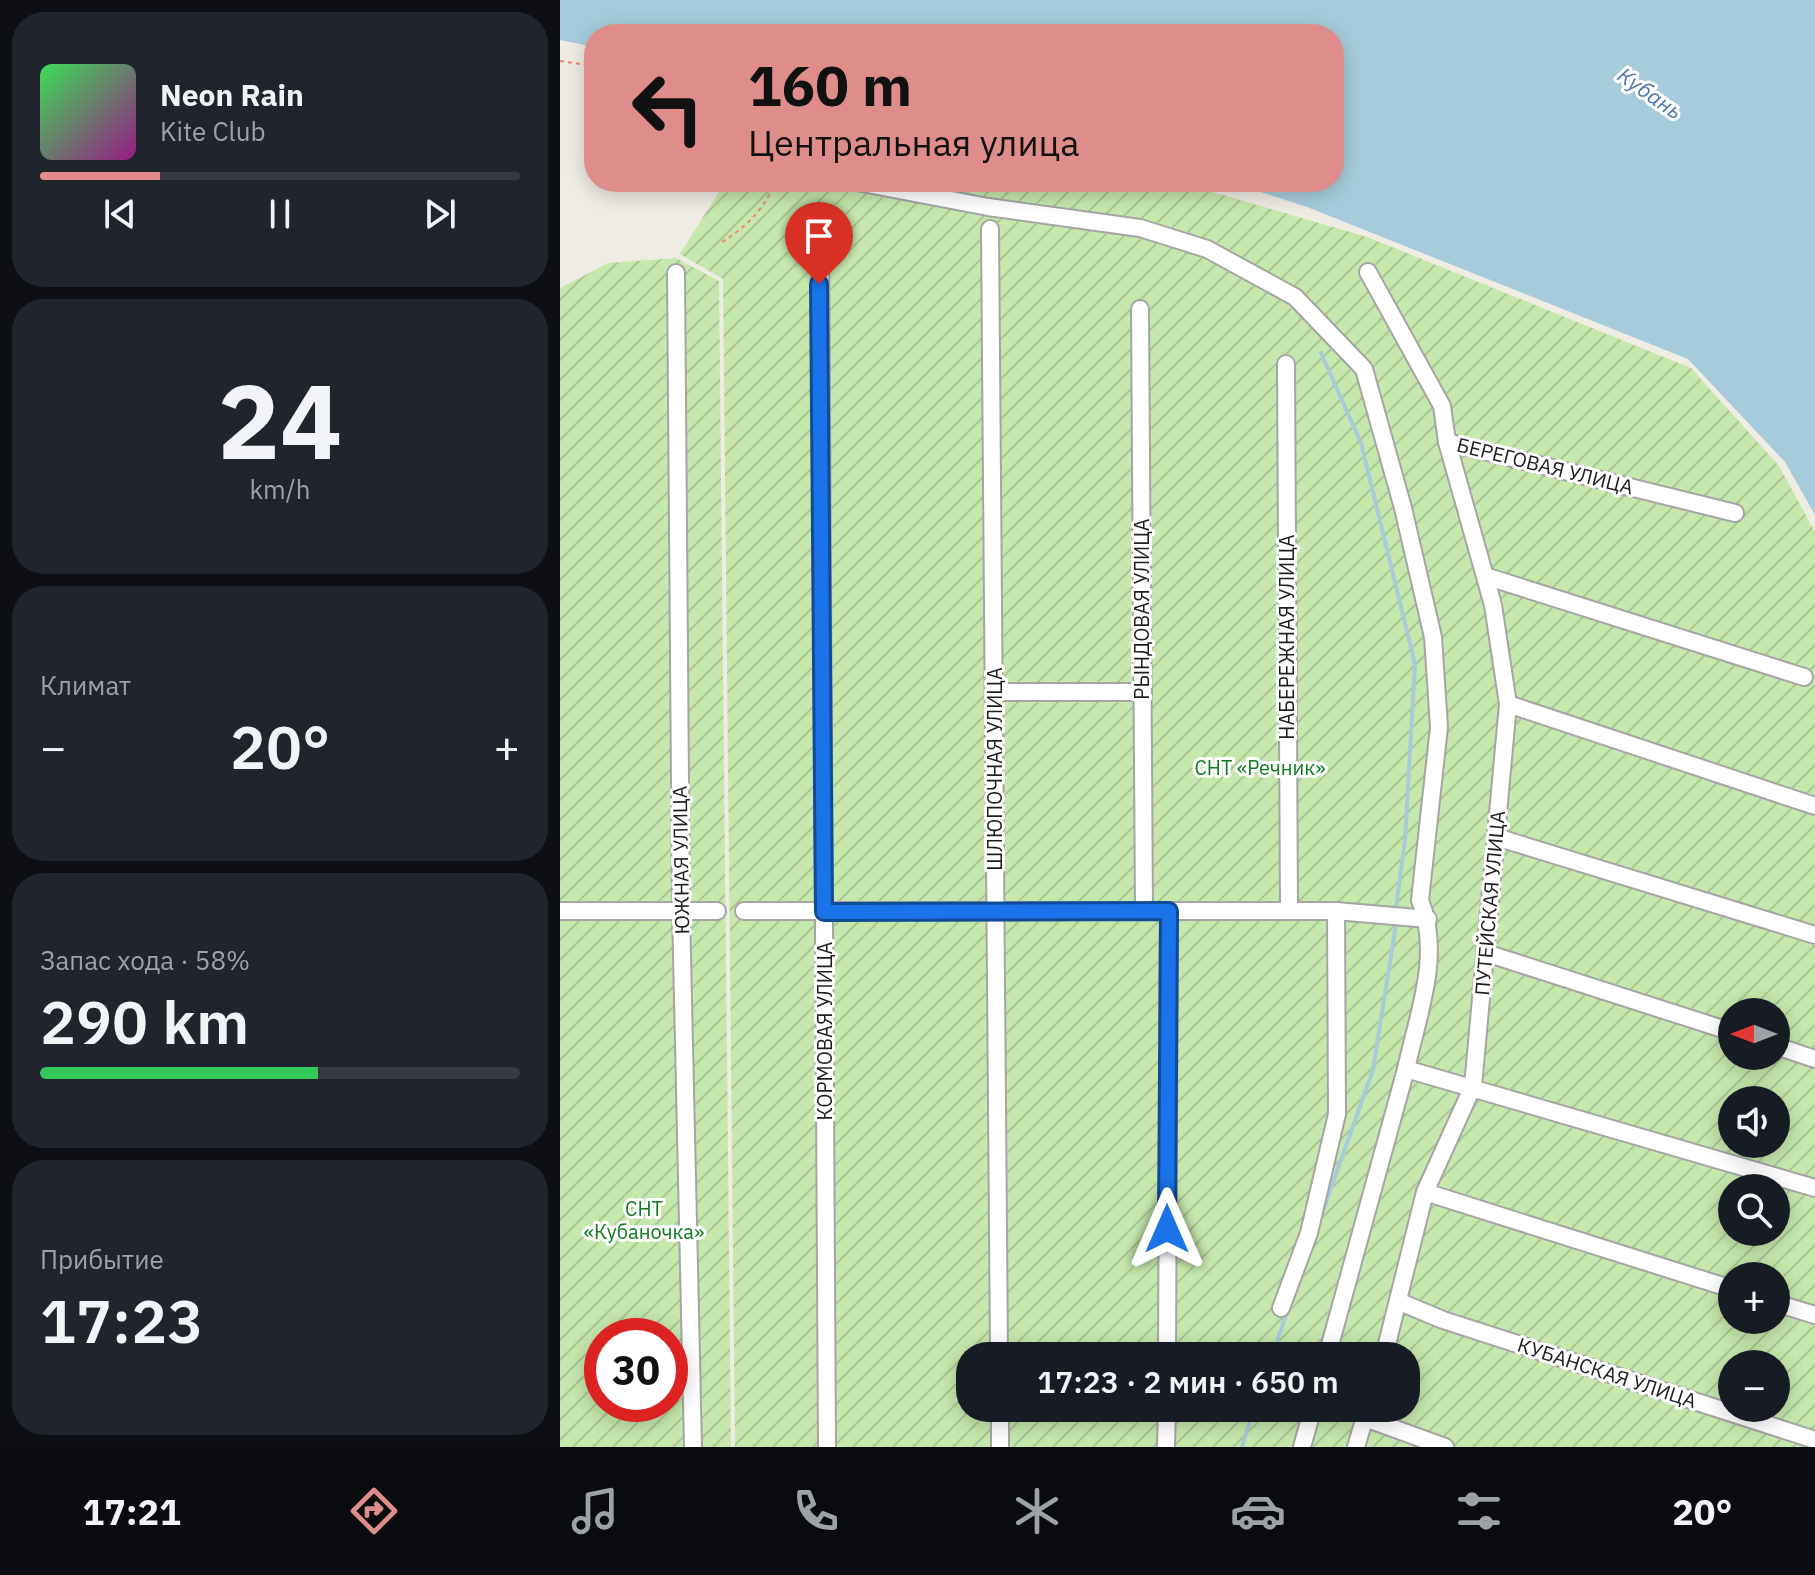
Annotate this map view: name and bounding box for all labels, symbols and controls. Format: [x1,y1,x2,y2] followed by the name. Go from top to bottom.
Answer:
[748,49,912,121] text: 160 m
[616,56,720,160] icon: left
[1612,60,1688,125] water label: Кубань
[160,75,304,114] text: Neon Rain
[160,114,265,148] text: Kite Club
[748,119,1079,166] text: Центральная улица
[98,192,142,236] icon: previous
[258,192,302,236] icon: pause
[418,192,462,236] icon: next
[785,202,853,284] pin
[797,214,841,258] icon: arrive
[218,352,342,488] text: 24
[1454,431,1636,501] street label: БЕРЕГОВАЯ УЛИЦА
[249,472,311,506] text: km/h
[1128,518,1155,700] street label: РЫНДОВАЯ УЛИЦА
[1273,534,1300,740] street label: НАБЕРЕЖНАЯ УЛИЦА
[981,667,1008,871] street label: ШЛЮПОЧНАЯ УЛИЦА
[40,668,131,702] text: Климат
[230,707,330,786] text: 20°
[40,718,66,775] text: −
[494,718,520,775] text: +
[1194,754,1326,781] park label: СНТ «Речник»
[666,785,695,935] street label: ЮЖНАЯ УЛИЦА
[1468,809,1511,996] street label: ПУТЕЙСКАЯ УЛИЦА
[811,941,838,1120] street label: КОРМОВАЯ УЛИЦА
[40,943,250,977] text: Запас хода · 58%
[40,982,249,1061] text: 290 km
[1718,998,1790,1070] north arrow
[1718,998,1790,1422] map controls
[1718,1086,1790,1158] button: sound
[1718,1174,1790,1246] button: search
[1125,1187,1209,1271] position arrow
[584,1195,704,1245] park label: СНТ «Кубаночка»
[40,1242,164,1276] text: Прибытие
[1718,1262,1790,1334] button: +
[40,1281,203,1360] text: 17:23
[584,1318,688,1422] speed limit sign: 30
[1514,1331,1700,1414] street label: КУБАНСКАЯ УЛИЦА
[1718,1350,1790,1422] button: −
[1037,1362,1339,1401] text: 17:23 · 2 мин · 650 m
[346,1483,402,1539] icon: directions
[567,1483,623,1539] icon: music
[788,1483,844,1539] icon: phone
[1009,1483,1065,1539] icon: climate
[1230,1483,1286,1539] icon: car
[1451,1483,1507,1539] icon: filters
[83,1488,181,1535] text: 17:21
[1672,1488,1732,1535] text: 20°

